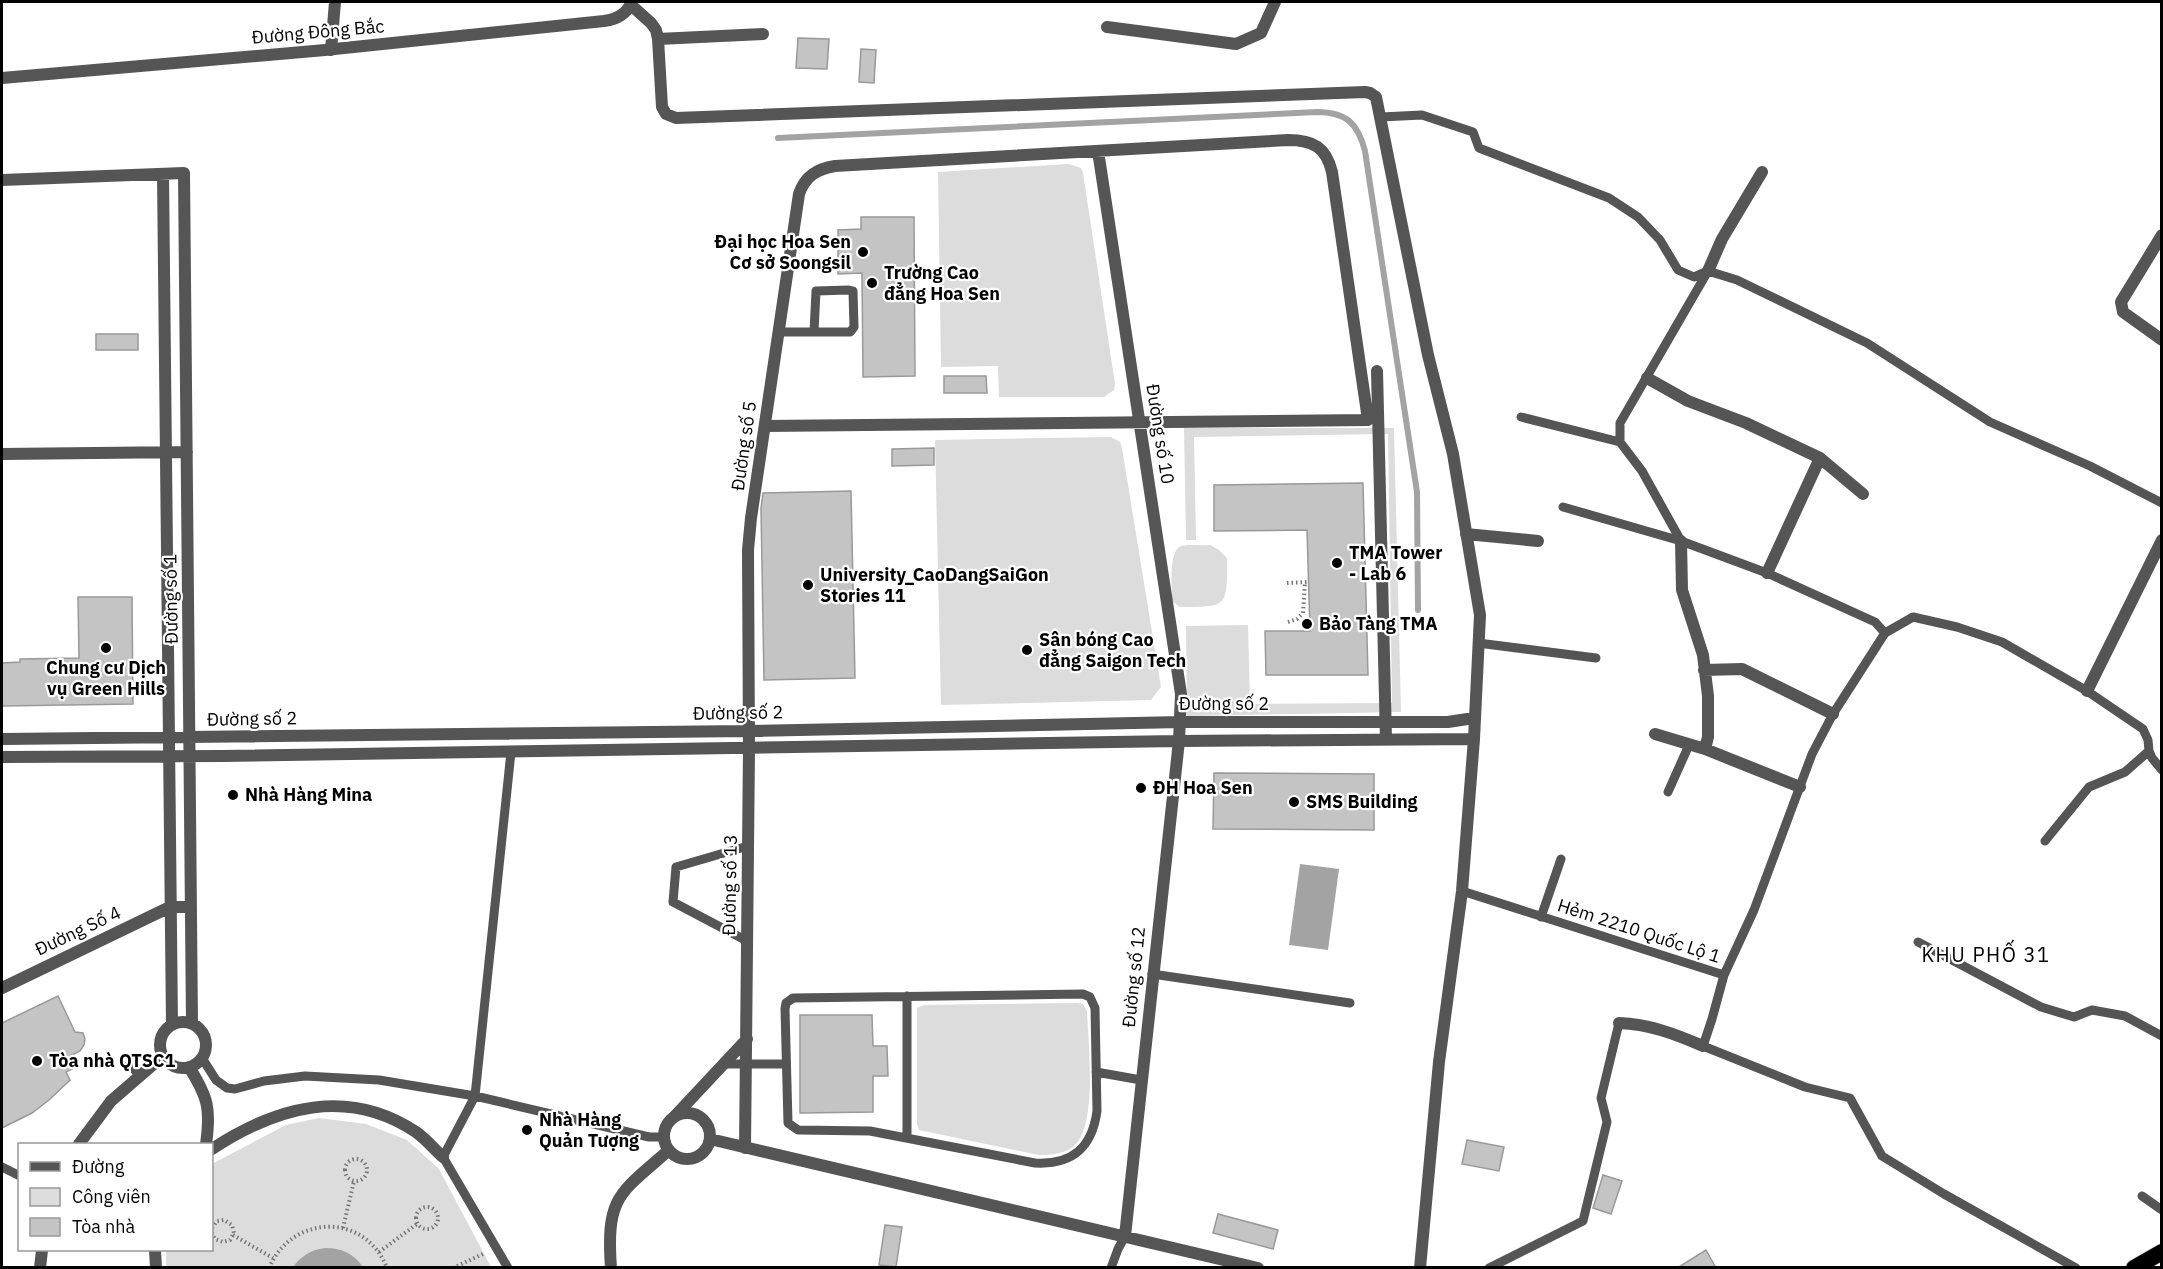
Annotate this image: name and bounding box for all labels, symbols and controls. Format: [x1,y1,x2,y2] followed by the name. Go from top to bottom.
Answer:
[251,14,385,49] street label: Đường Đông Bắc
[715,230,852,274] place label: Đại học Hoa Sen Cơ sở Soongsil
[856,245,870,259] marker: Đại học Hoa Sen Cơ sở Soongsil
[884,261,1000,305] place label: Trường Cao đẳng Hoa Sen
[865,276,879,290] marker: Trường Cao đẳng Hoa Sen
[1141,382,1180,486] street label: Đường số 10
[726,400,761,492] street label: Đường số 5
[1349,541,1443,585] place label: TMA Tower - Lab 6
[158,554,183,644] street label: Đường số 1
[1330,556,1344,570] marker: TMA Tower - Lab 6
[820,563,1049,607] place label: University_CaoDangSaiGon Stories 11
[801,578,815,592] marker: University_CaoDangSaiGon Stories 11
[1319,612,1438,635] place label: Bảo Tàng TMA
[1300,617,1314,631] marker: Bảo Tàng TMA
[1039,628,1186,672] place label: Sân bóng Cao đẳng Saigon Tech
[99,641,113,655] marker: Chung cư Dịch vụ Green Hills
[1020,643,1034,657] marker: Sân bóng Cao đẳng Saigon Tech
[46,656,166,700] place label: Chung cư Dịch vụ Green Hills
[1179,692,1269,715] street label: Đường số 2
[693,700,783,725] street label: Đường số 2
[207,706,297,731] street label: Đường số 2
[1153,776,1253,799] place label: ĐH Hoa Sen
[1134,781,1148,795] marker: ĐH Hoa Sen
[245,783,372,806] place label: Nhà Hàng Mina
[226,788,240,802] marker: Nhà Hàng Mina
[1306,790,1418,813] place label: SMS Building
[1287,795,1301,809] marker: SMS Building
[717,834,742,936] street label: Đường số 13
[1555,893,1724,968] street label: Hẻm 2210 Quốc Lộ 1
[31,901,125,960] street label: Đường Số 4
[1117,925,1150,1028] street label: Đường số 12
[1921,939,2051,968] district label: KHU PHỐ 31
[49,1049,176,1072] place label: Tòa nhà QTSC1
[30,1054,44,1068] marker: Tòa nhà QTSC1
[539,1108,639,1152] place label: Nhà Hàng Quản Tượng
[520,1123,534,1137] marker: Nhà Hàng Quản Tượng
[18,1143,213,1251] legend
[72,1155,125,1178] text: Đường
[72,1185,151,1208] text: Công viên
[72,1215,136,1238] text: Tòa nhà

